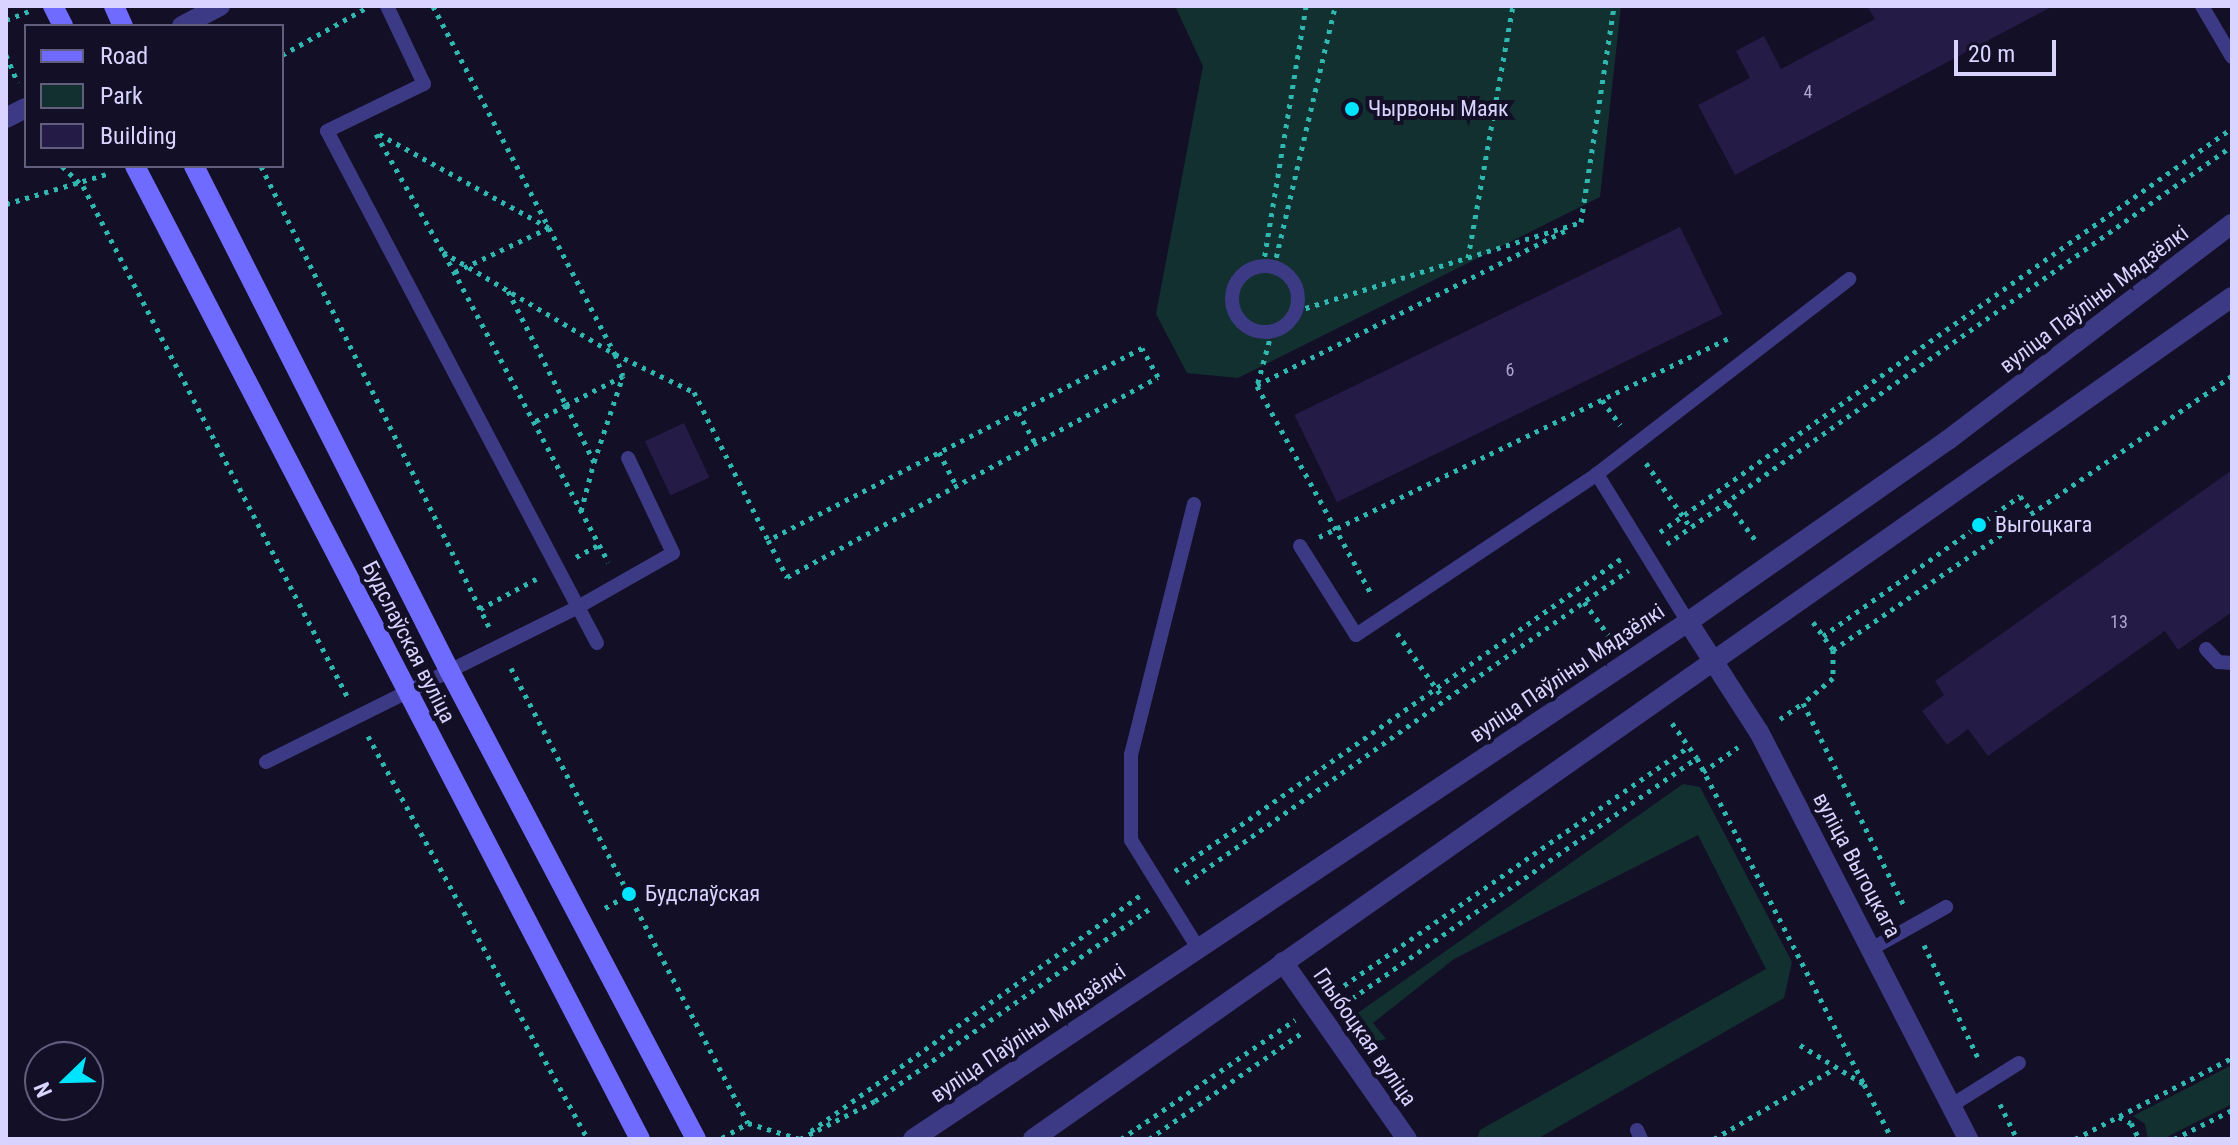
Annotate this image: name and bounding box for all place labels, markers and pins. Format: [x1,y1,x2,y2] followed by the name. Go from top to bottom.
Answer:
[1368,96,1509,122] place label: Чырвоны Маяк
[1343,100,1361,118] marker: Чырвоны Маяк
[1995,512,2092,538] place label: Выгоцкага
[1970,516,1988,534] marker: Выгоцкага
[645,881,760,907] place label: Будслаўская
[620,885,638,903] marker: Будслаўская

